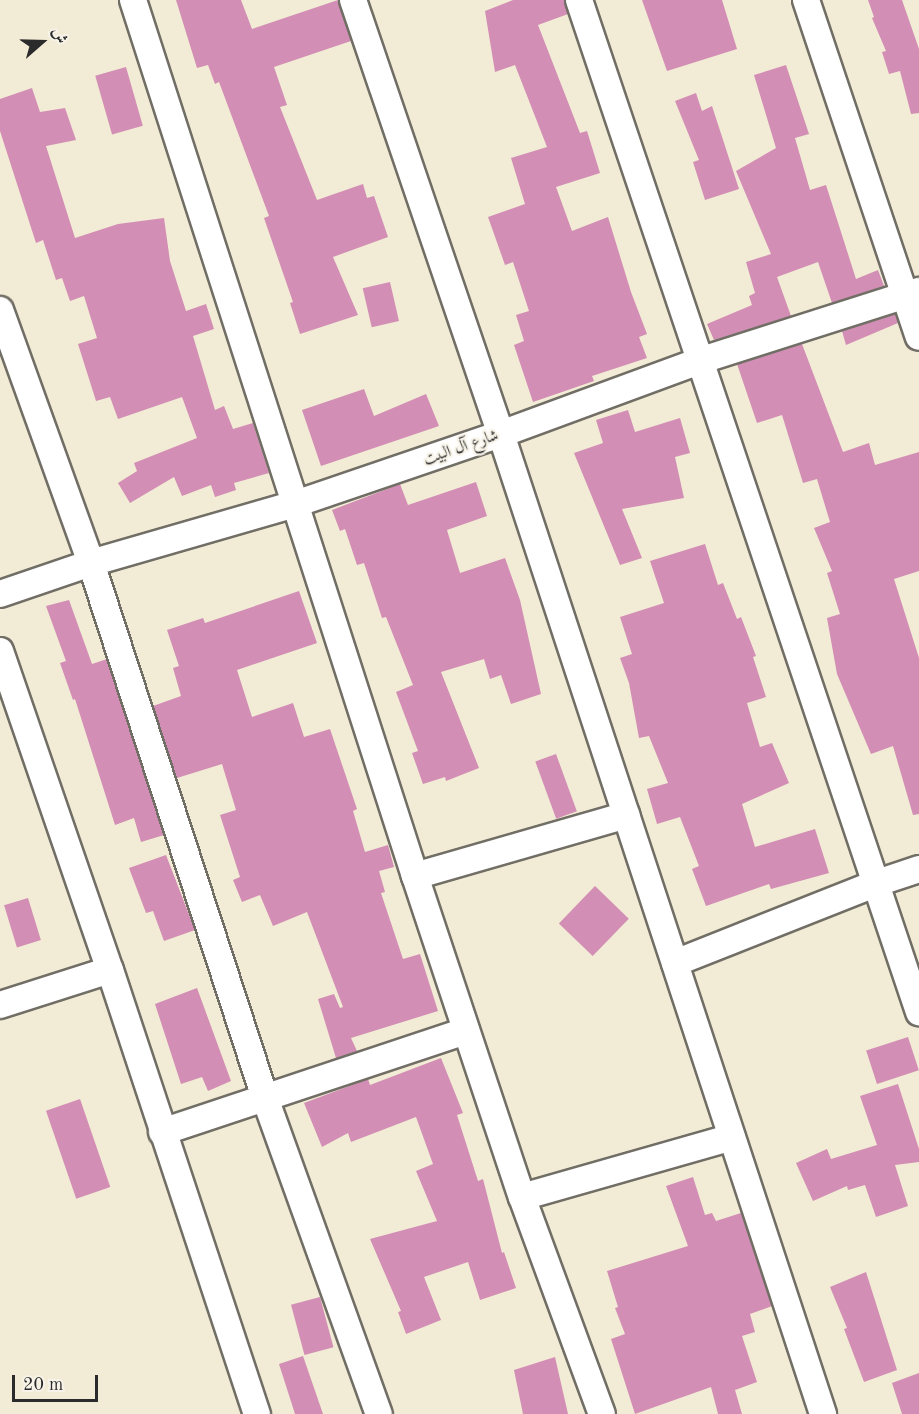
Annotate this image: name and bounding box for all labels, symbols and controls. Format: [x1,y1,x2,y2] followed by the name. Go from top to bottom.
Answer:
[12,12,72,72] north arrow
[49,26,69,46] text: ش
[421,426,501,470] street label: شارع آل البيت
[15,1363,100,1401] scale bar
[23,1376,63,1394] text: 20 m

